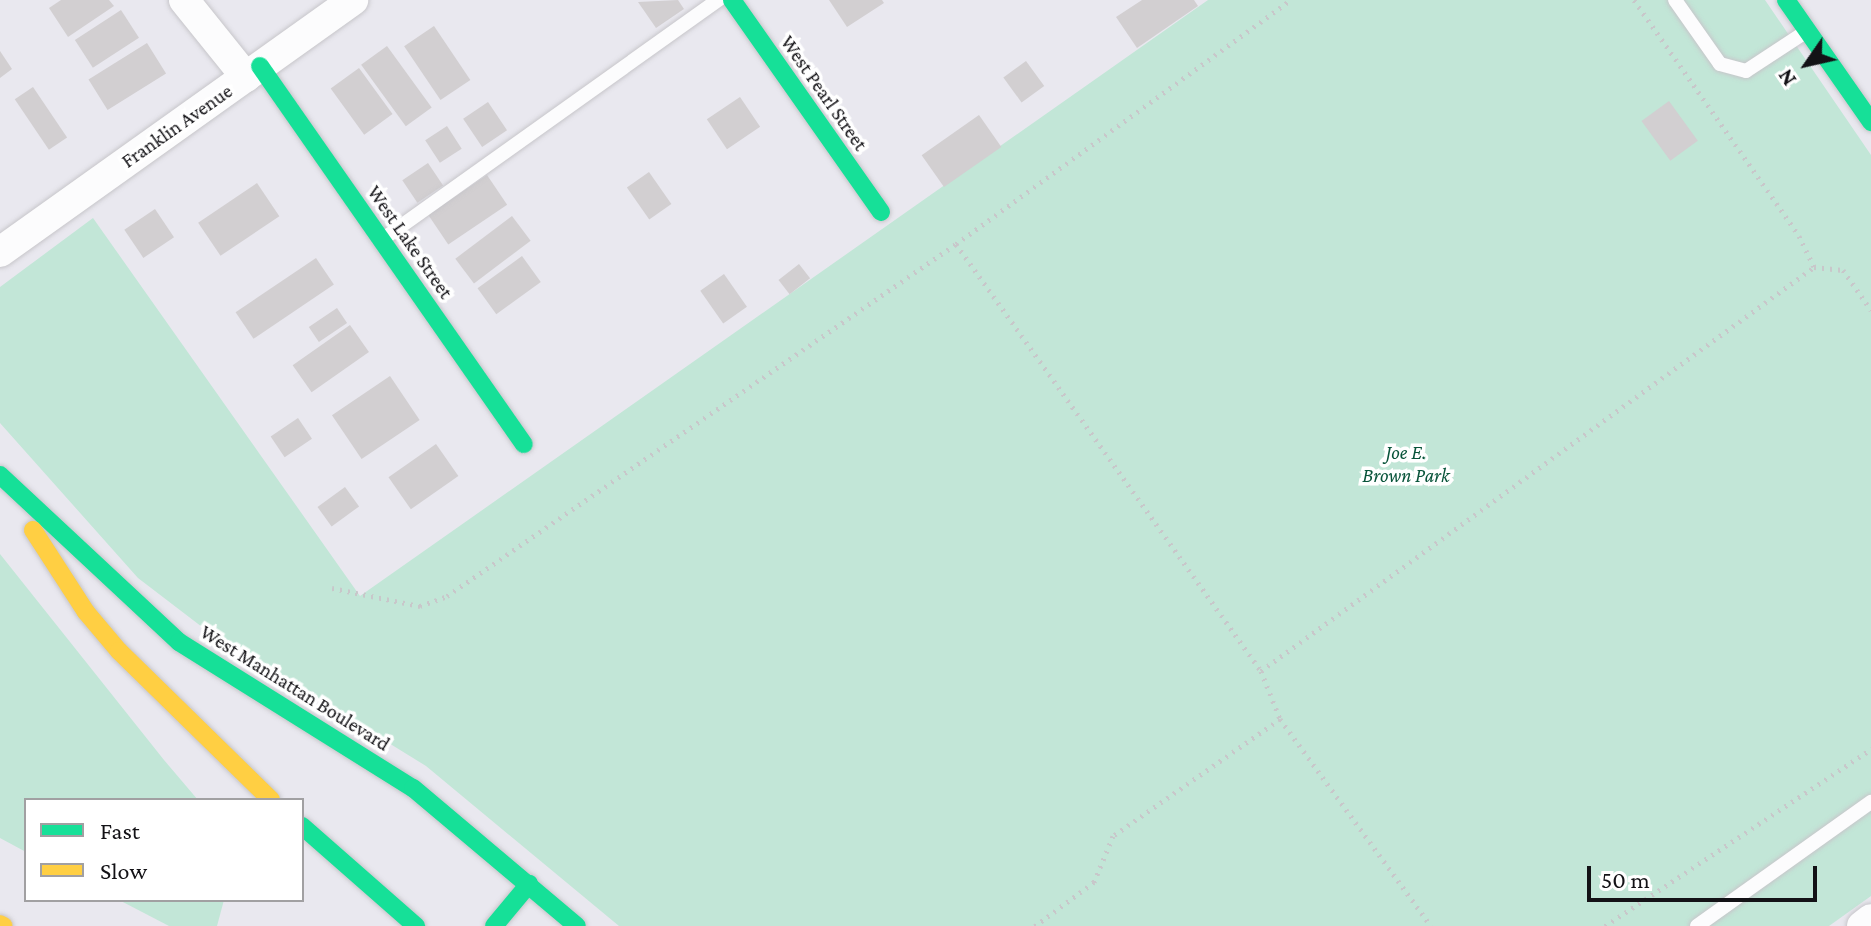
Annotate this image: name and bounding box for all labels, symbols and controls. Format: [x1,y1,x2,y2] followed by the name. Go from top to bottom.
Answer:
[1767,24,1847,104] north arrow
[775,31,873,155] street label: West Pearl Street
[1772,64,1801,91] text: N
[117,79,237,173] street label: Franklin Avenue
[362,181,458,303] street label: West Lake Street
[1362,440,1450,487] park label: Joe E. Brown Park
[196,620,394,756] street label: West Manhattan Boulevard
[24,798,304,902] legend
[100,817,140,844] text: Fast
[1591,850,1821,900] scale bar
[100,857,147,884] text: Slow
[1601,866,1650,893] text: 50 m

